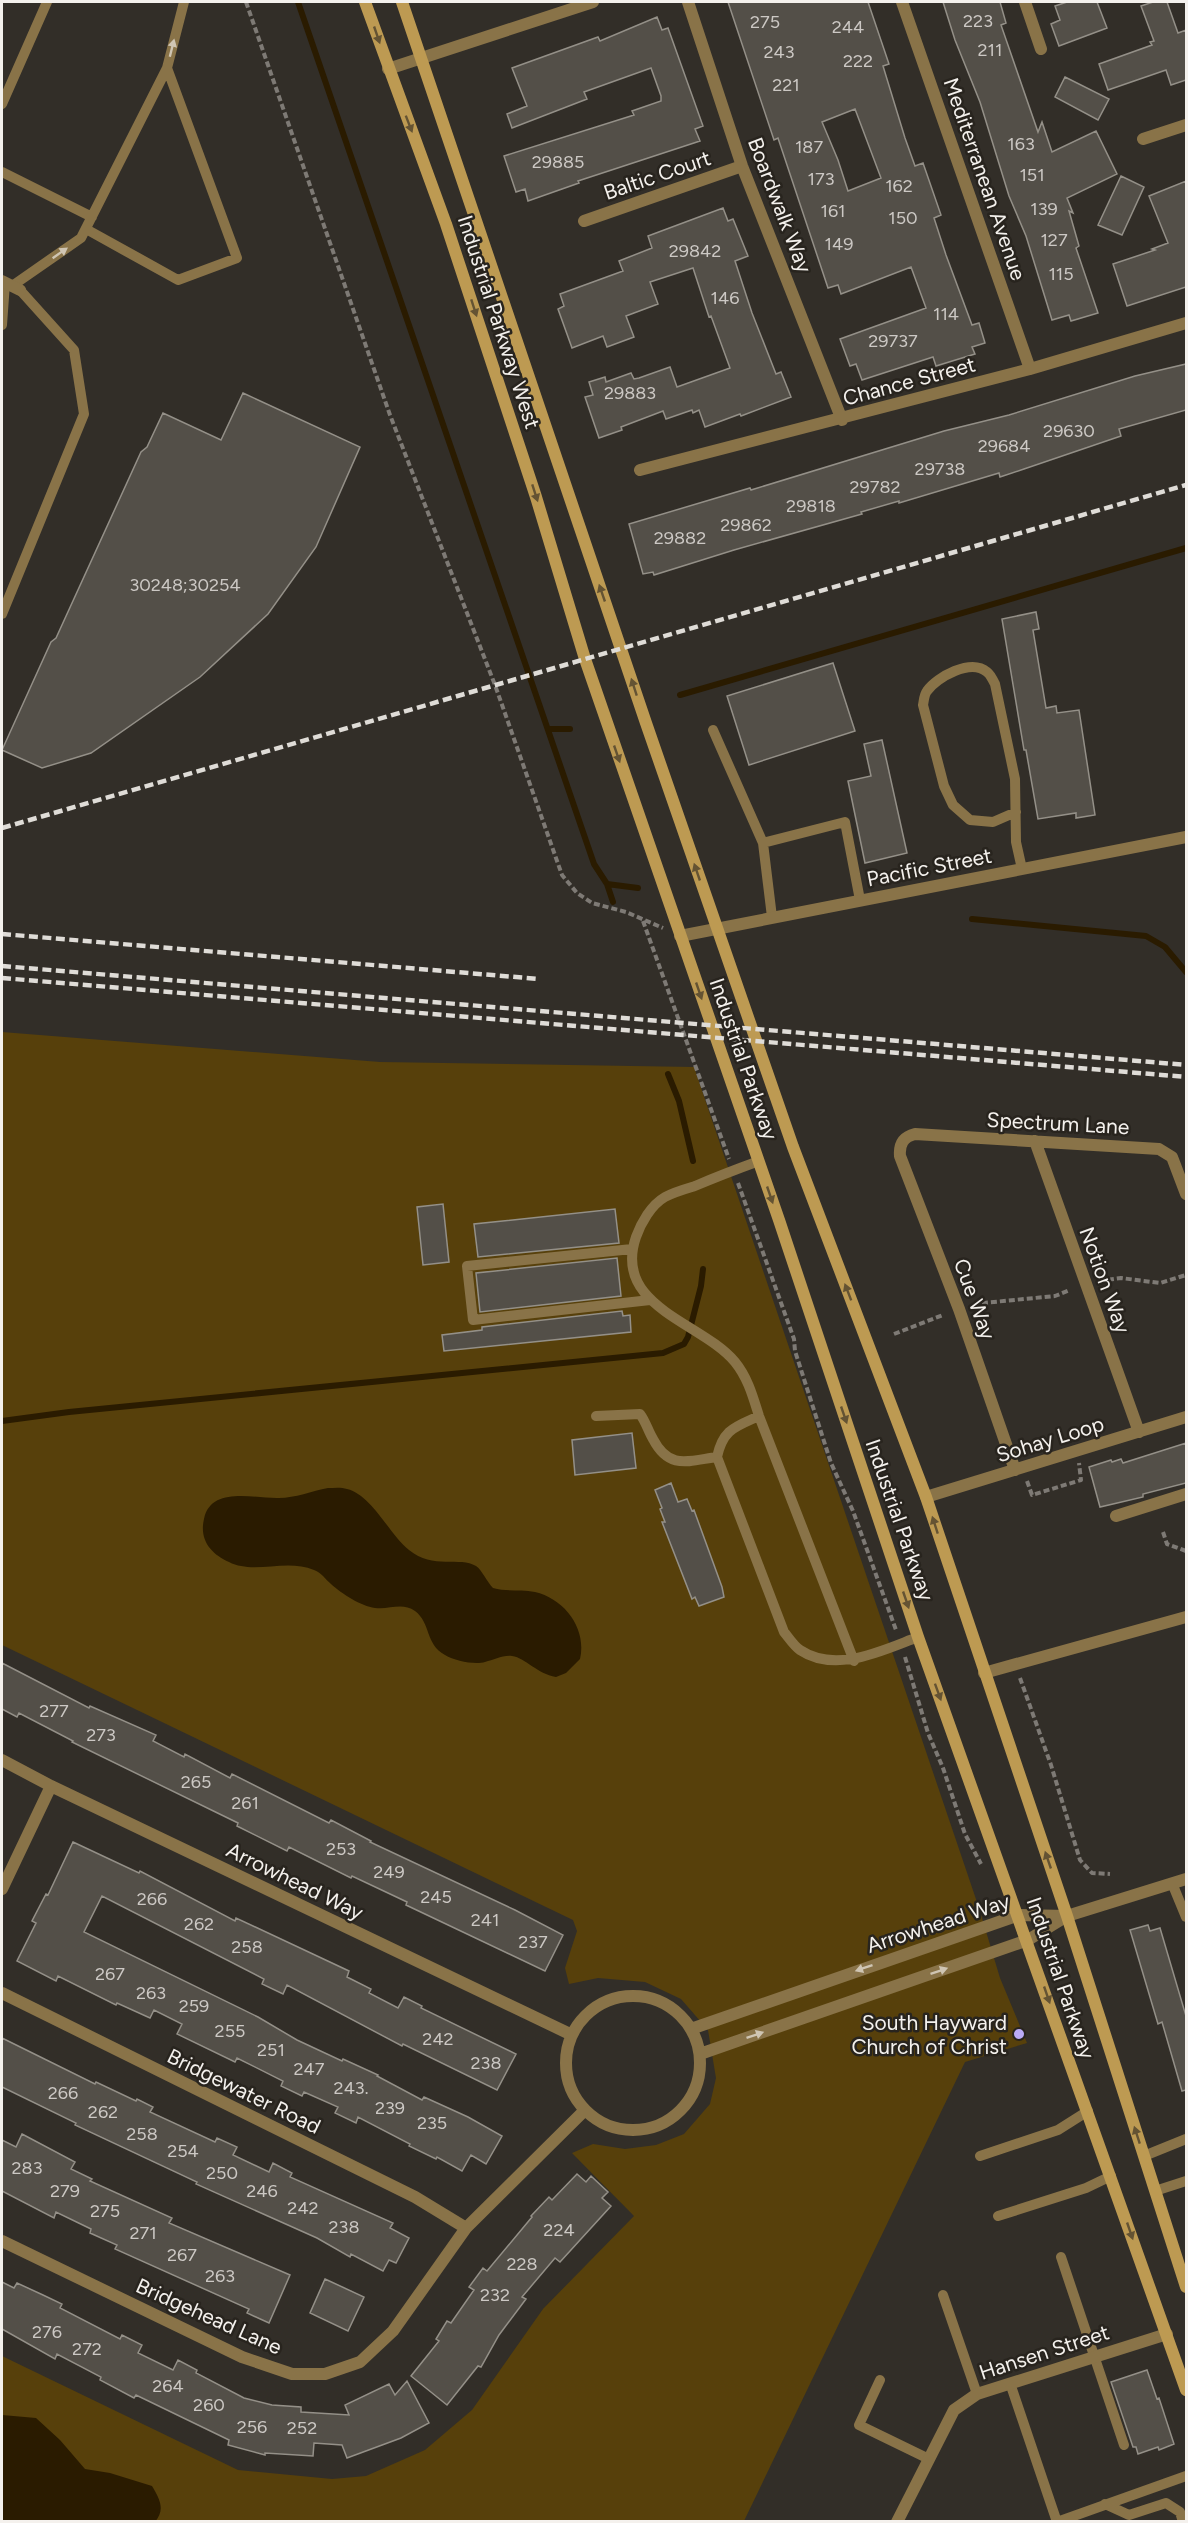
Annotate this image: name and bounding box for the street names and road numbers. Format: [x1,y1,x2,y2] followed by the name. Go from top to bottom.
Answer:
[939,74,1031,284] street label: Mediterranean Avenue
[743,134,817,276] street label: Boardwalk Way
[600,145,714,205] street label: Baltic Court
[453,212,545,432] street label: Industrial Parkway West
[840,351,978,411] street label: Chance Street
[864,843,994,891] street label: Pacific Street
[705,975,783,1143] street label: Industrial Parkway
[986,1107,1130,1139] street label: Spectrum Lane
[1074,1223,1136,1337] street label: Notion Way
[949,1255,1001,1343] street label: Cue Way
[993,1411,1107,1467] street label: Sohay Loop
[861,1436,939,1604] street label: Industrial Parkway
[223,1837,367,1925] street label: Arrowhead Way
[863,1888,1013,1958] street label: Arrowhead Way
[1022,1894,1100,2062] street label: Industrial Parkway
[163,2043,325,2139] street label: Bridgewater Road
[132,2273,286,2359] street label: Bridgehead Lane
[976,2319,1112,2385] street label: Hansen Street

